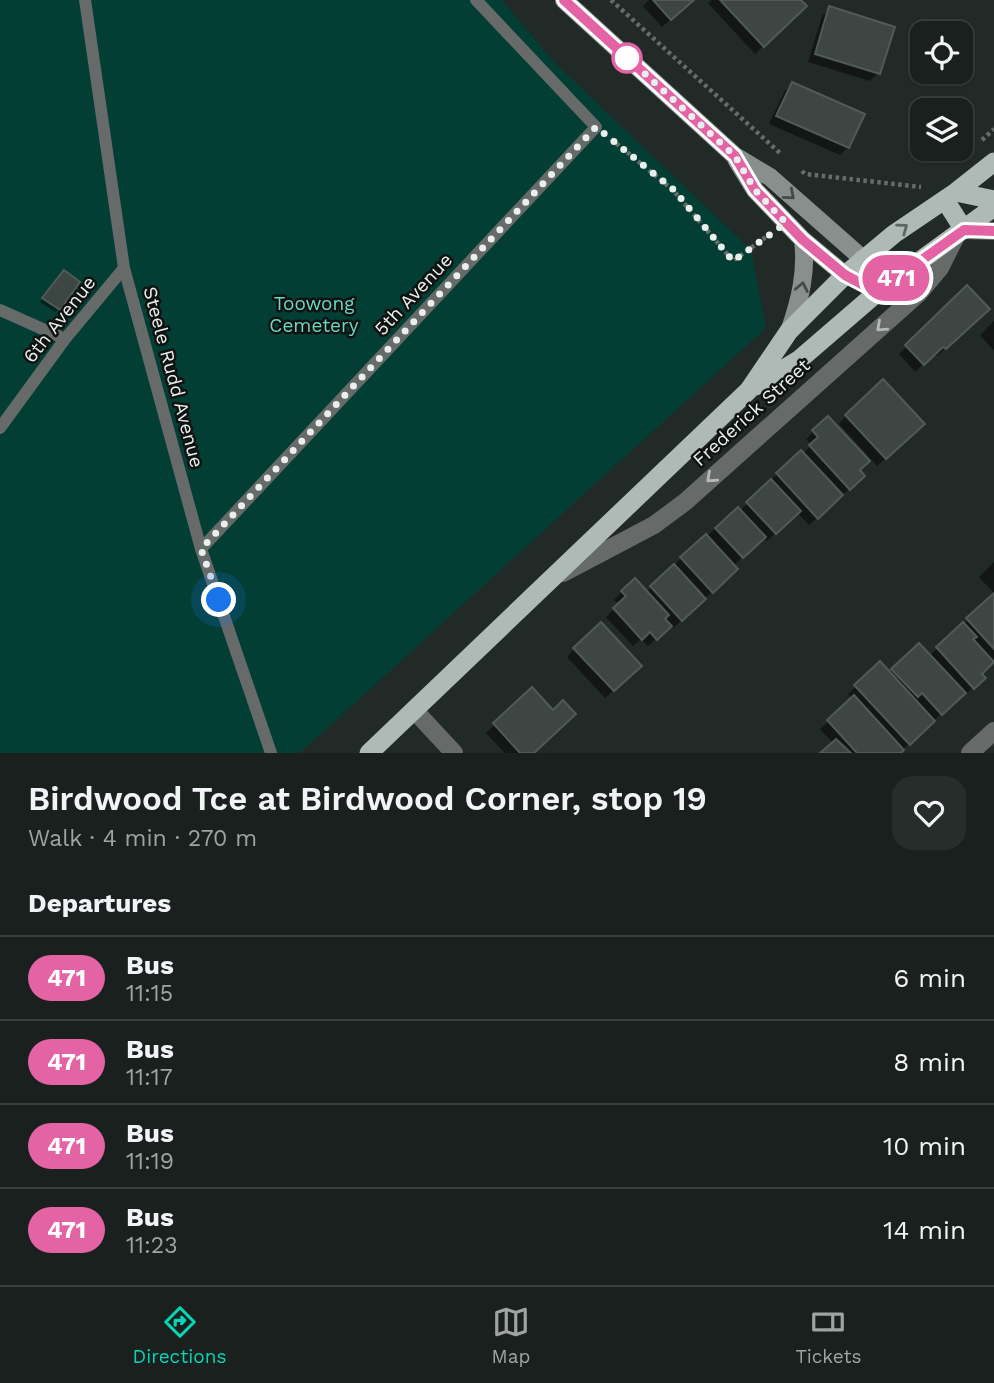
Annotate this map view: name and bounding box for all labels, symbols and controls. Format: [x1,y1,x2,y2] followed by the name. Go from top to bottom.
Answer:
[910,21,973,161] map controls
[910,21,973,84] button: locate
[612,43,642,73] unlabelled marker
[910,98,973,161] button: layers
[782,187,795,199] one-way arrow
[895,224,908,236] one-way arrow
[370,249,457,340] street label: 5th Avenue
[856,255,936,301] line badge: 471
[876,264,916,292] text: 471
[18,271,101,367] street label: 6th Avenue
[793,281,808,293] one-way arrow
[138,284,209,470] street label: Steele Rudd Avenue
[269,292,359,337] park label: Toowong Cemetery
[876,318,889,331] one-way arrow
[688,354,815,471] street label: Frederick Street
[706,470,719,482] one-way arrow
[201,582,236,617] your location
[892,776,966,850] button: heart
[28,779,707,818] text: Birdwood Tce at Birdwood Corner, stop 19
[28,825,257,852] text: Walk · 4 min · 270 m
[28,888,171,918] text: Departures
[126,950,174,980] text: Bus
[894,963,966,993] text: 6 min
[47,964,86,992] text: 471
[126,980,173,1007] text: 11:15
[126,1034,174,1064] text: Bus
[893,1047,966,1077] text: 8 min
[47,1048,86,1076] text: 471
[126,1064,173,1091] text: 11:17
[126,1118,174,1148] text: Bus
[883,1131,966,1161] text: 10 min
[47,1132,86,1160] text: 471
[126,1148,174,1175] text: 11:19
[126,1202,174,1232] text: Bus
[883,1215,966,1245] text: 14 min
[47,1216,86,1244] text: 471
[126,1232,178,1259] text: 11:23
[133,1303,226,1368] tab: Directions
[492,1303,530,1368] tab: Map
[795,1303,861,1368] tab: Tickets

